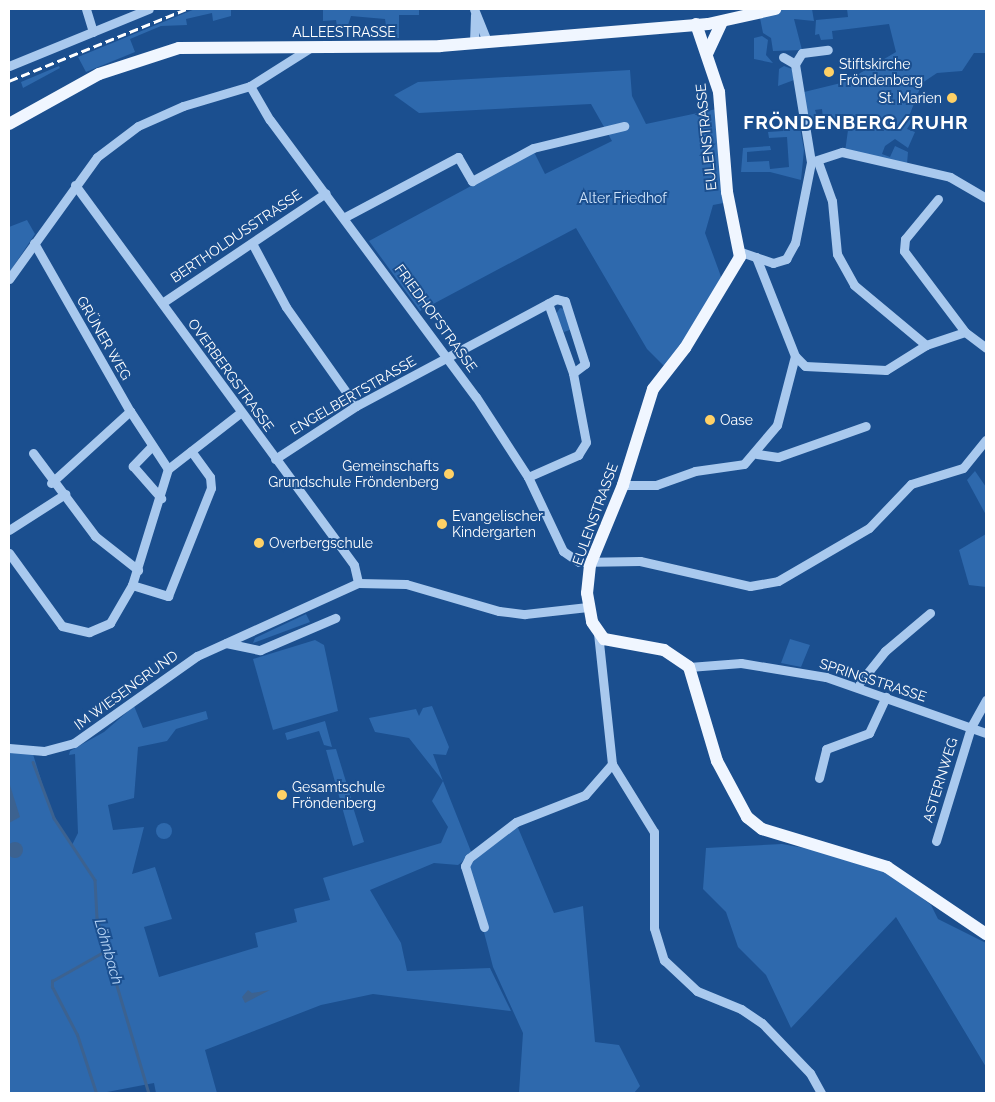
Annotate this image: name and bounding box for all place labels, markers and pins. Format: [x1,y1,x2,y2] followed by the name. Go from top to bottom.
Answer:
[839,56,923,88] place label: Stiftskirche Fröndenberg
[823,66,835,78] marker: Stiftskirche Fröndenberg
[879,90,942,106] place label: St. Marien
[946,92,958,104] marker: St. Marien
[720,412,753,428] place label: Oase
[704,414,716,426] marker: Oase
[268,458,439,491] place label: Gemeinschafts Grundschule Fröndenberg
[443,468,455,480] marker: Gemeinschafts Grundschule Fröndenberg
[452,508,543,540] place label: Evangelischer Kindergarten
[436,518,448,530] marker: Evangelischer Kindergarten
[269,535,373,551] place label: Overbergschule
[253,537,265,549] marker: Overbergschule
[292,779,385,812] place label: Gesamtschule Fröndenberg
[276,789,288,801] marker: Gesamtschule Fröndenberg

